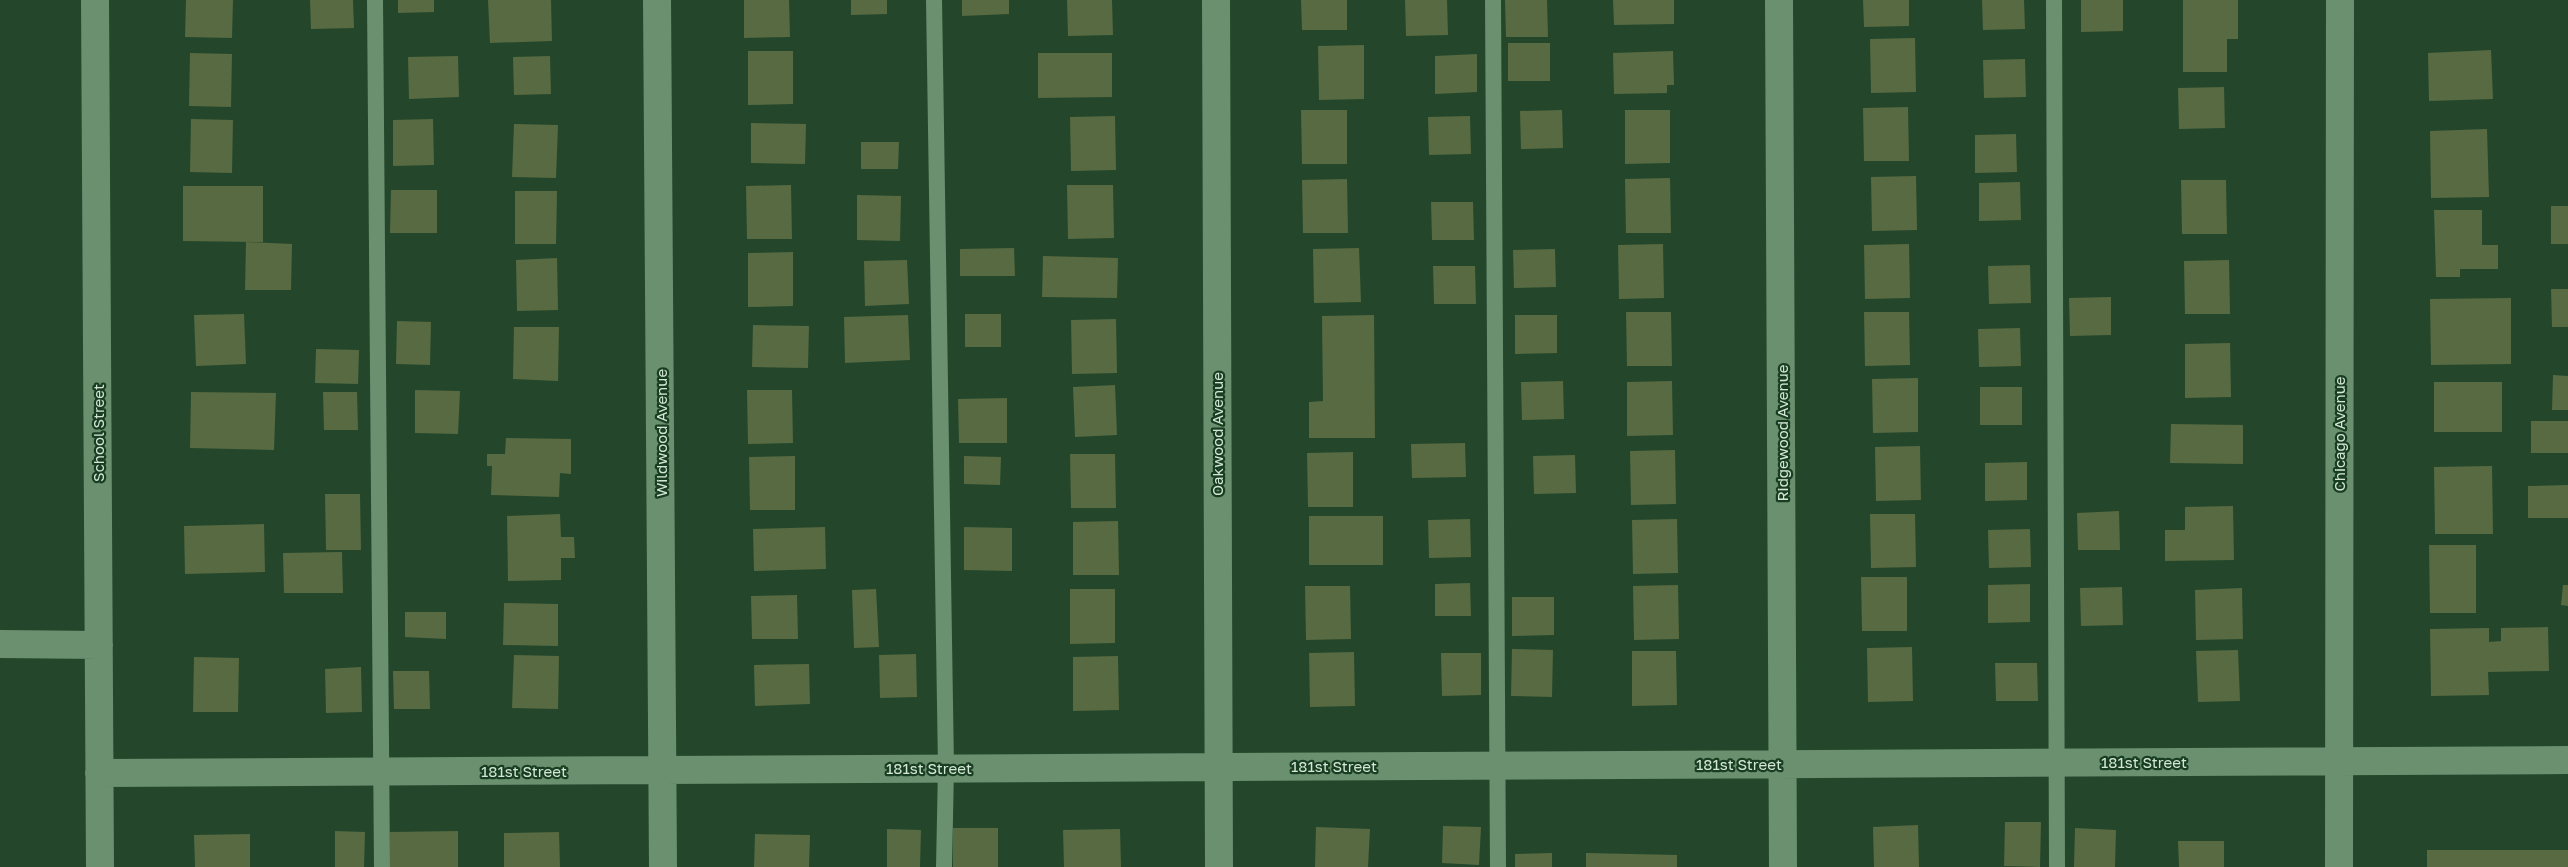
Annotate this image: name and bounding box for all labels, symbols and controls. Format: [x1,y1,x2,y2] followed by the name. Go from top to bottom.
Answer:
[1773,364,1791,502] street label: Ridgewood Avenue
[652,369,670,497] street label: Wildwood Avenue
[1208,372,1226,496] street label: Oakwood Avenue
[2330,376,2348,492] street label: Chicago Avenue
[89,384,107,482] street label: School Street
[2101,753,2187,771] street label: 181st Street
[1696,755,1782,773] street label: 181st Street
[1291,757,1377,775] street label: 181st Street
[886,759,972,777] street label: 181st Street
[481,762,567,780] street label: 181st Street

